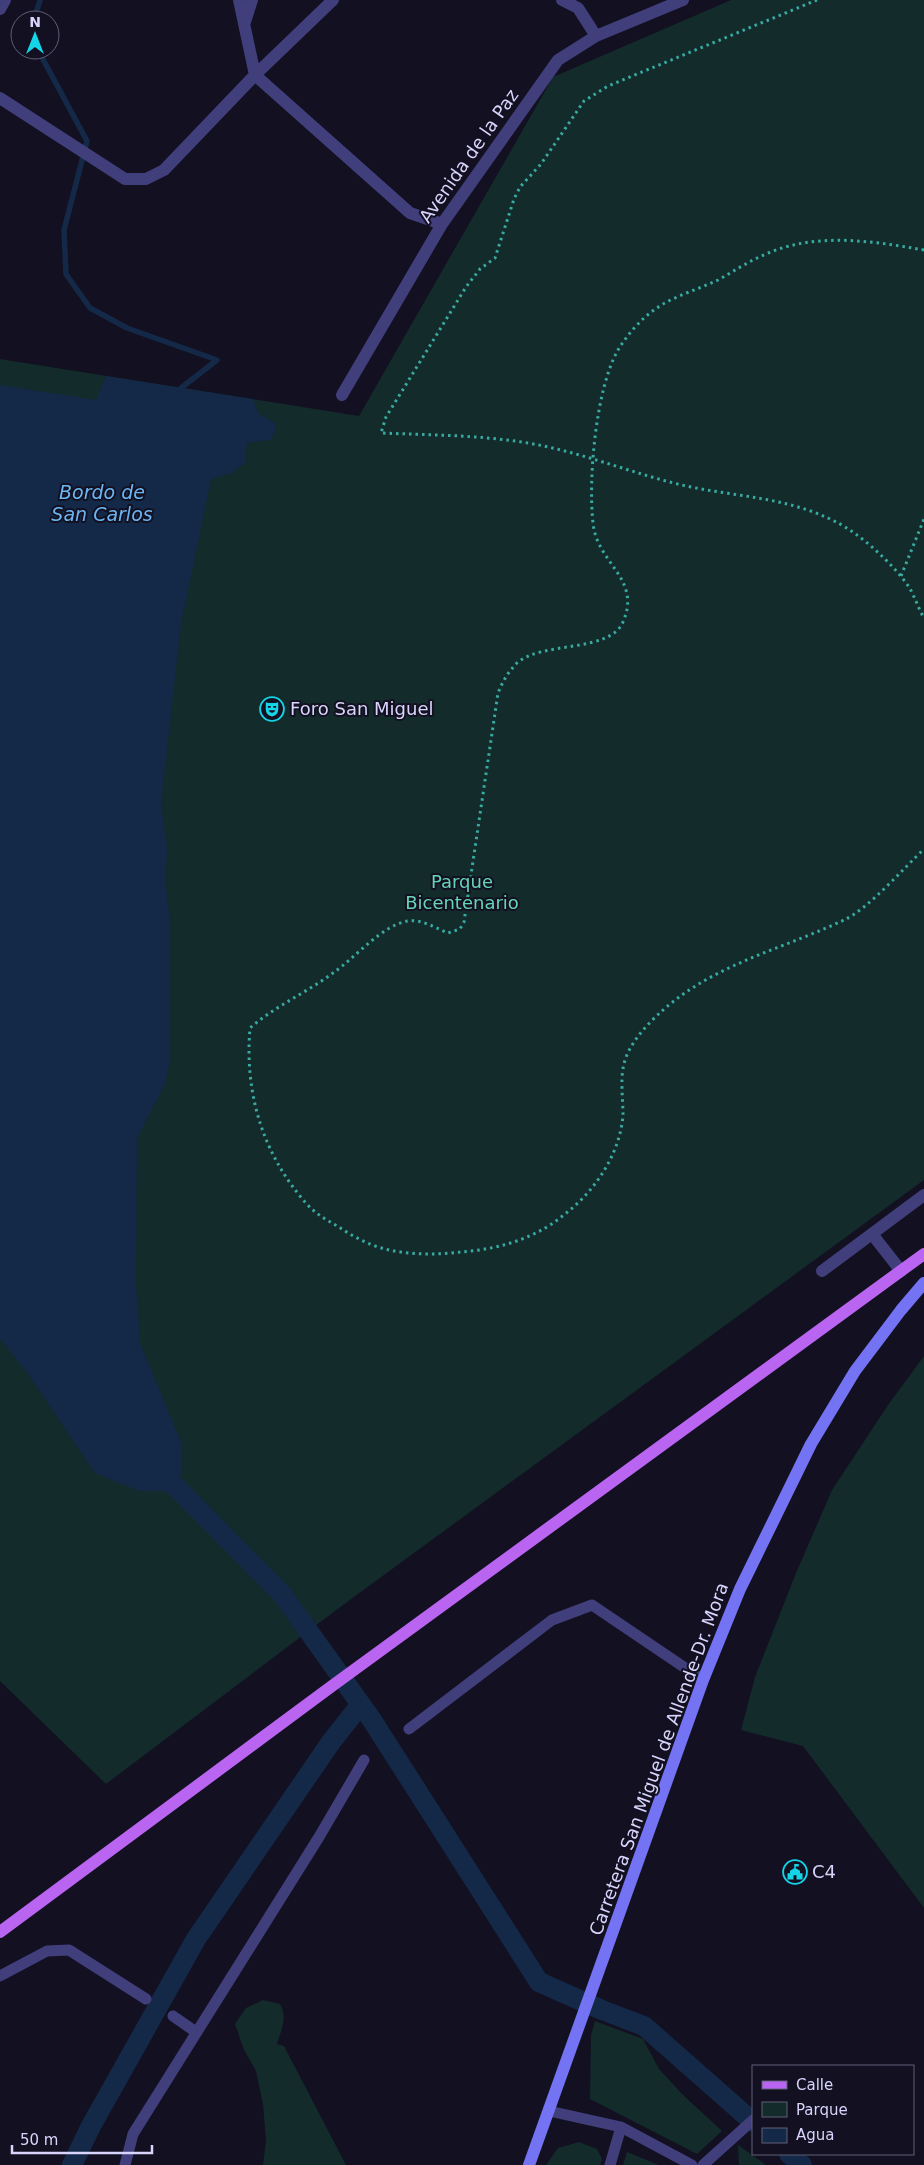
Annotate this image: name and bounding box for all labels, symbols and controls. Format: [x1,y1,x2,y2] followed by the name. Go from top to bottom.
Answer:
[10,10,60,60] north arrow
[29,14,41,30] text: N
[415,85,523,226] street label: Avenida de la Paz
[51,481,153,525] water label: Bordo de San Carlos
[259,696,285,722] theatre icon: Foro San Miguel
[290,698,434,719] place label: Foro San Miguel
[405,871,519,913] park label: Parque Bicentenario
[585,1580,732,1938] street label: Carretera San Miguel de Allende-Dr. Mora
[782,1859,808,1885] public building icon: C4
[812,1861,836,1882] place label: C4
[752,2065,914,2155] legend
[796,2076,833,2094] text: Calle
[796,2101,848,2119] text: Parque
[12,2122,152,2154] scale bar
[796,2126,834,2144] text: Agua
[20,2131,58,2149] text: 50 m

